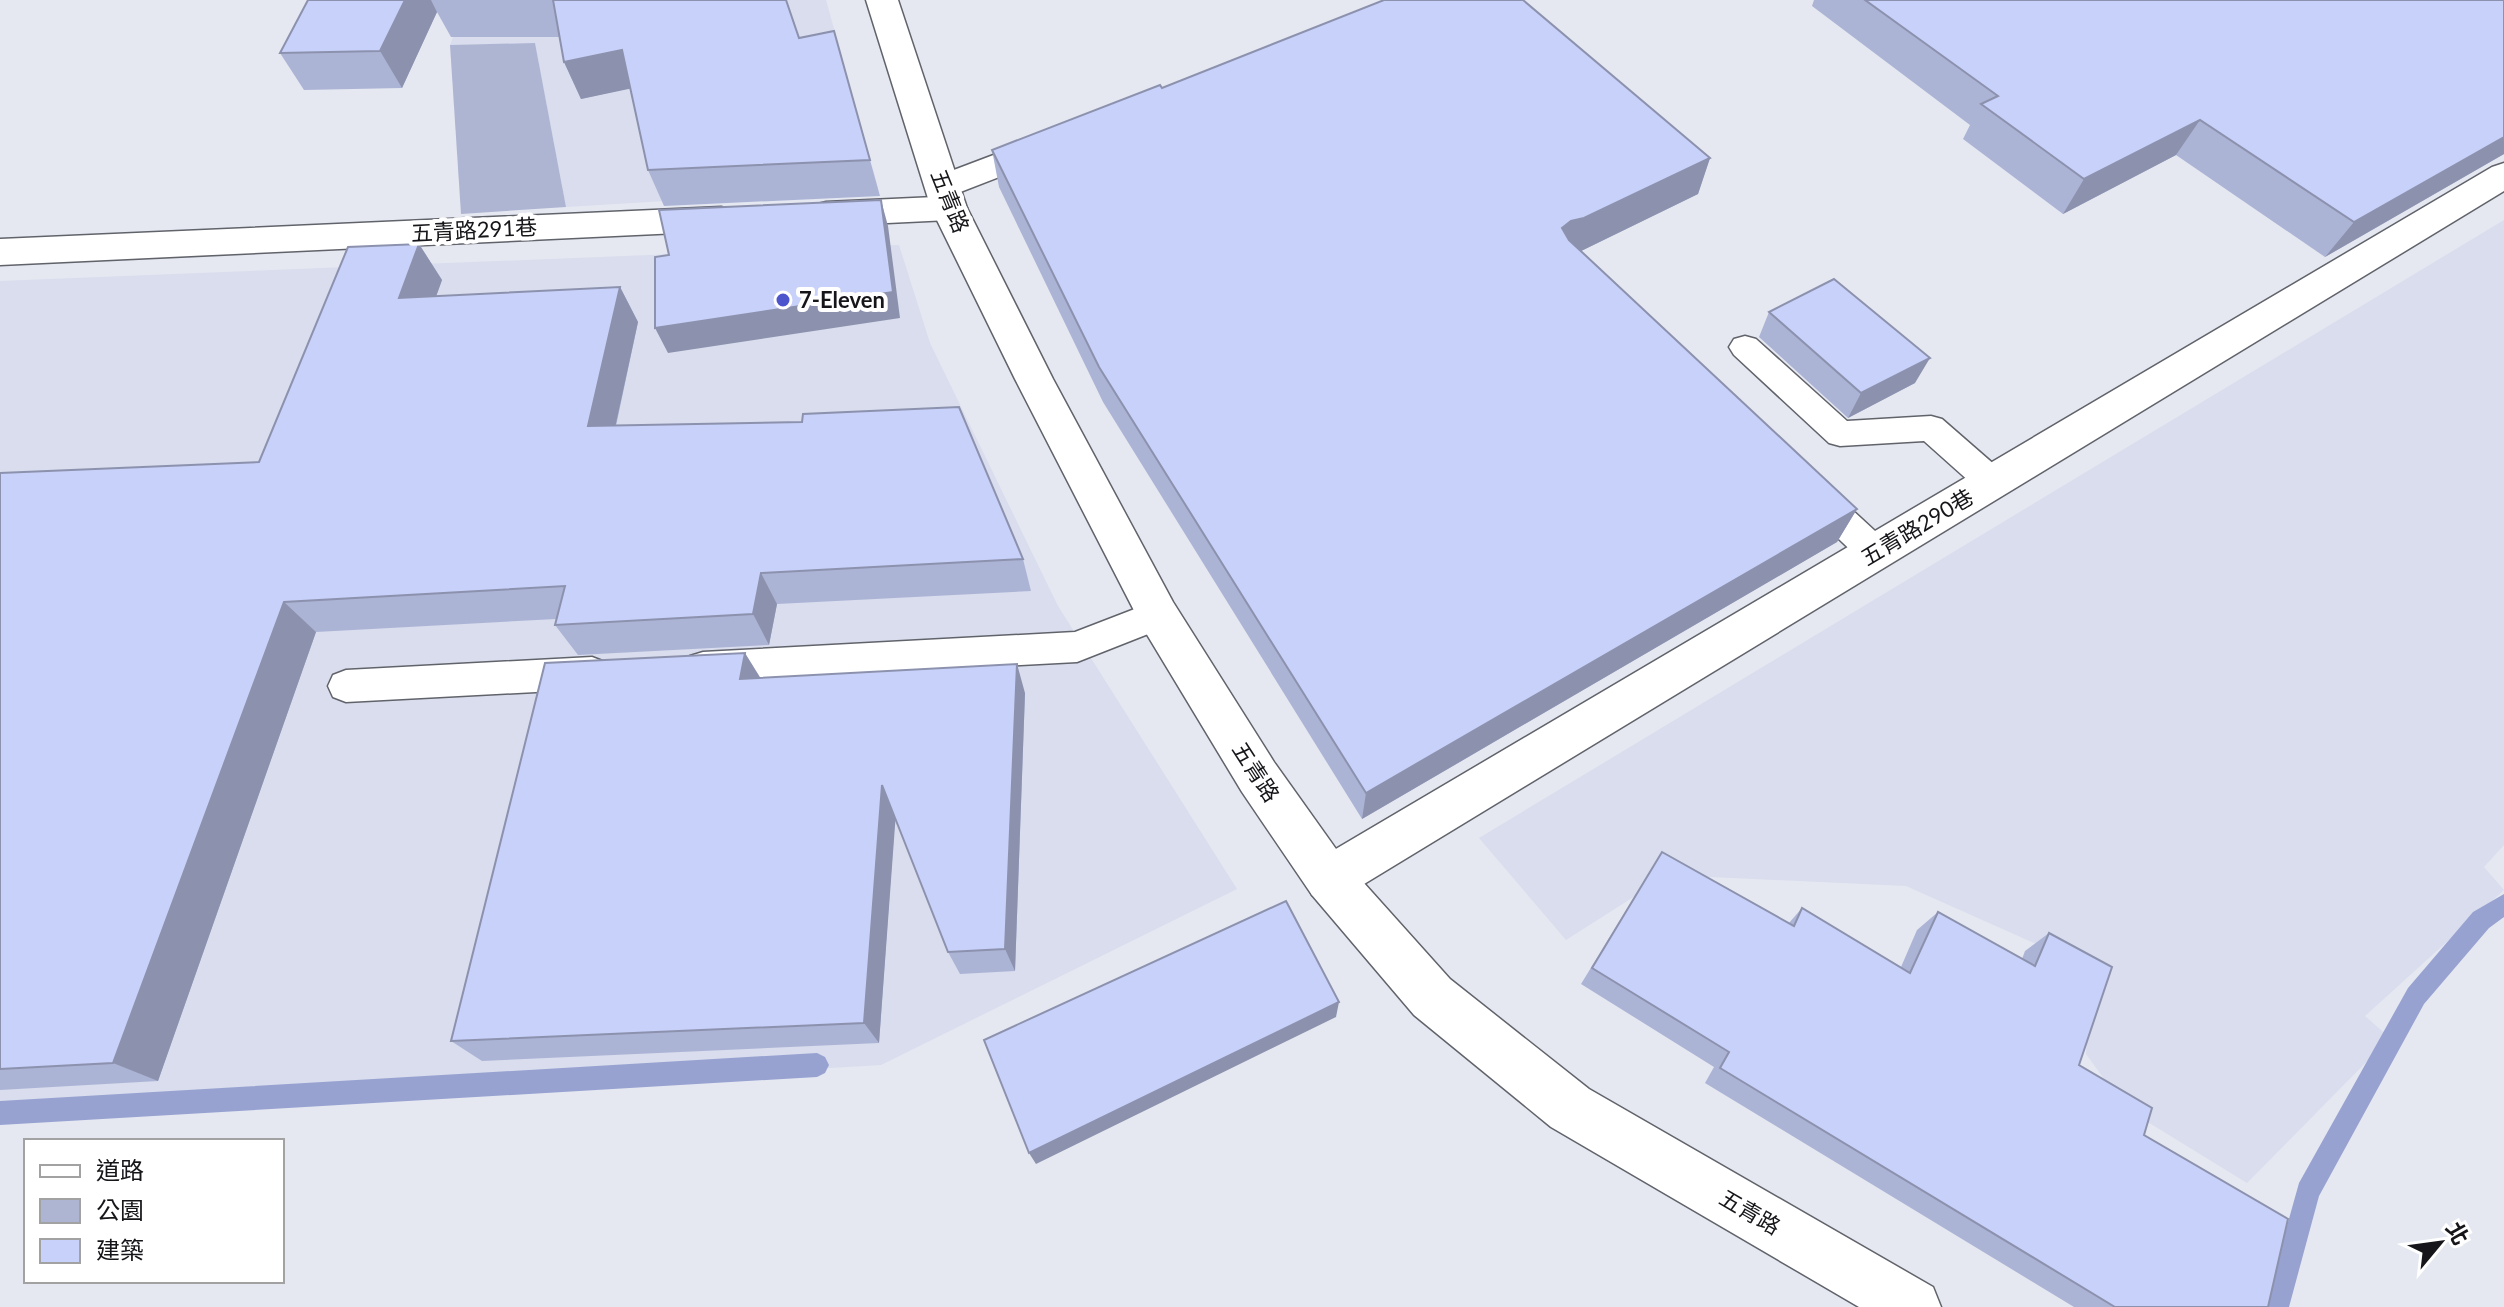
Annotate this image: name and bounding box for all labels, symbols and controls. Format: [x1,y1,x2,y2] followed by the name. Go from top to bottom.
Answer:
[926,165,975,236] street label: 五青路
[410,213,538,246] street label: 五青路291巷
[799,286,885,313] place label: 7-Eleven
[774,291,792,309] marker: 7-Eleven
[1856,482,1978,571] street label: 五青路290巷
[1227,737,1286,807] street label: 五青路
[24,1139,284,1283] legend
[96,1155,144,1184] text: 道路
[1715,1183,1786,1240] street label: 五青路
[96,1195,144,1224] text: 公園
[2400,1203,2480,1283] north arrow
[2441,1217,2475,1249] text: 北
[96,1235,144,1264] text: 建築

